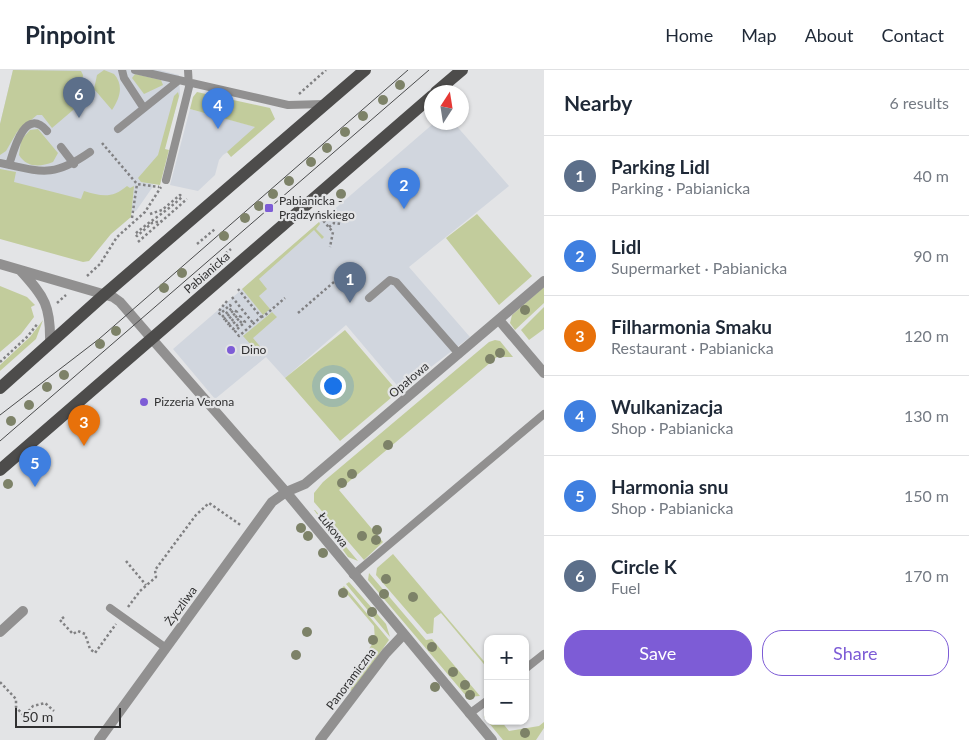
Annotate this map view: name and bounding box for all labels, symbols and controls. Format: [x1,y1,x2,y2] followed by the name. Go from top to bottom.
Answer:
[25,20,115,49] text: Pinpoint
[665,24,713,46] text: Home
[741,24,777,46] text: Map
[805,24,854,46] text: About
[882,24,944,46] text: Contact
[63,77,95,118] pin: 6
[424,85,469,130] north arrow
[202,88,234,129] pin: 4
[564,90,632,115] text: Nearby
[889,93,949,112] text: 6 results
[611,155,710,178] text: Parking Lidl
[575,166,585,185] text: 1
[913,166,949,185] text: 40 m
[388,168,420,209] pin: 2
[611,178,750,197] text: Parking · Pabianicka
[279,193,355,222] place label: Pabianicka - Prądzyńskiego
[263,202,275,214] marker: Pabianicka - Prądzyńskiego
[611,235,641,258] text: Lidl
[575,246,585,265] text: 2
[913,246,949,265] text: 90 m
[181,249,233,297] street label: Pabianicka
[611,258,787,277] text: Supermarket · Pabianicka
[334,262,366,303] pin: 1
[611,315,772,338] text: Filharmonia Smaku
[575,326,585,345] text: 3
[904,326,949,345] text: 120 m
[611,338,774,357] text: Restaurant · Pabianicka
[241,342,267,357] place label: Dino
[225,344,237,356] marker: Dino
[386,358,432,401] street label: Opałowa
[320,373,346,399] your location
[154,394,234,409] place label: Pizzeria Verona
[611,395,723,418] text: Wulkanizacja
[138,396,150,408] marker: Pizzeria Verona
[68,405,100,446] pin: 3
[575,406,585,425] text: 4
[904,406,949,425] text: 130 m
[611,418,733,437] text: Shop · Pabianicka
[19,446,51,487] pin: 5
[611,475,729,498] text: Harmonia snu
[575,486,585,505] text: 5
[904,486,949,505] text: 150 m
[611,498,733,517] text: Shop · Pabianicka
[315,509,352,550] street label: Łukowa
[611,555,677,578] text: Circle K
[575,566,585,585] text: 6
[904,566,949,585] text: 170 m
[611,578,641,597] text: Fuel
[161,583,200,628] street label: Życzliwa
[564,630,752,676] button: Save
[762,630,949,676] button: Share
[484,635,529,725] map controls
[484,635,529,680] button: +
[323,645,379,712] street label: Panoramiczna
[484,680,529,725] button: −
[15,705,121,728] scale bar
[22,708,53,725] text: 50 m

